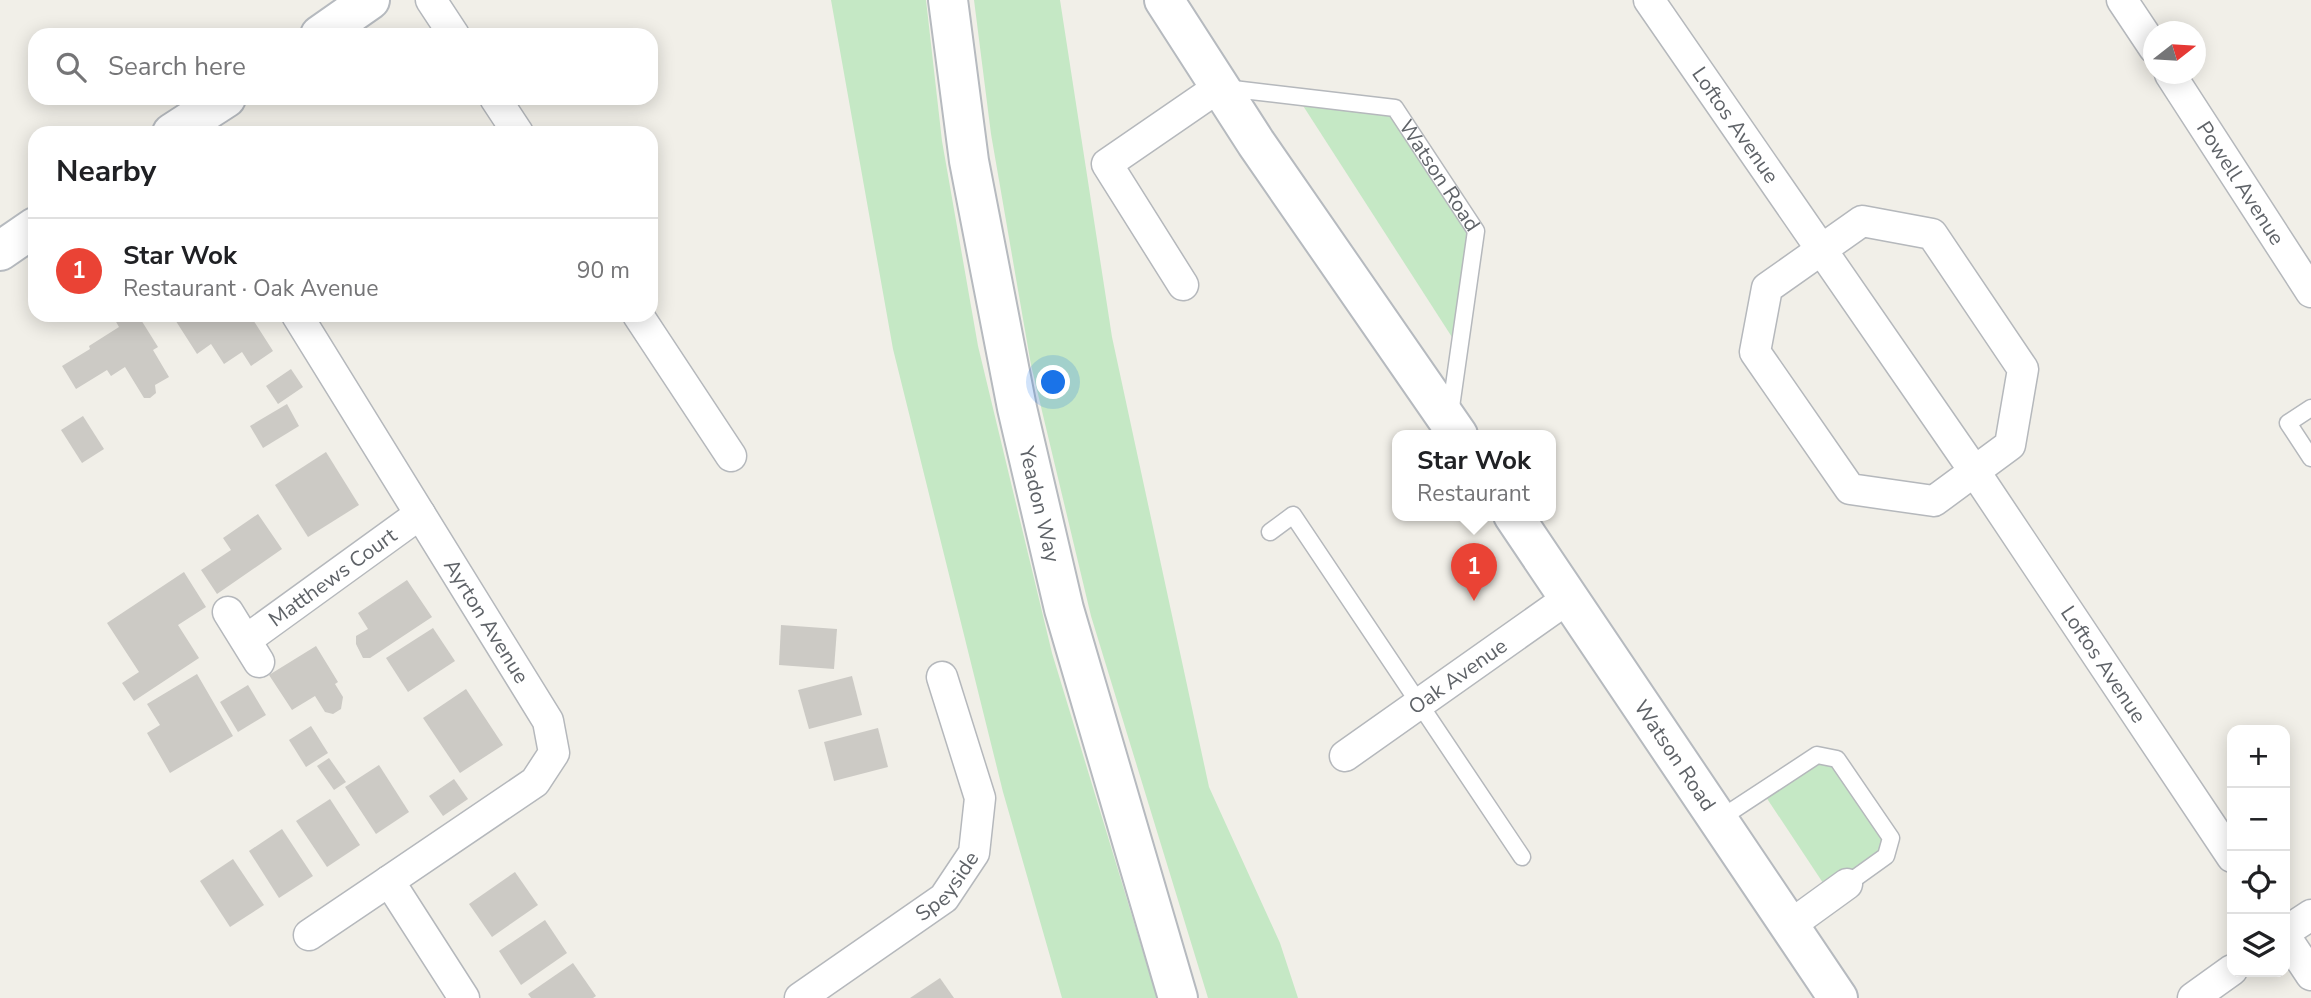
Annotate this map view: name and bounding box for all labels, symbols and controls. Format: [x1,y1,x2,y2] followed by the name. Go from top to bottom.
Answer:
[2143,21,2206,84] north arrow
[28,28,658,105] search box
[52,48,90,86] icon: search
[108,49,246,84] text: Search here
[1685,61,1785,189] street label: Loftos Avenue
[1392,114,1486,237] street label: Watson Road
[2190,116,2291,251] street label: Powell Avenue
[56,151,156,192] text: Nearby
[123,238,237,273] text: Star Wok
[72,255,86,286] text: 1
[577,255,630,286] text: 90 m
[123,273,378,304] text: Restaurant · Oak Avenue
[1036,365,1070,399] your location
[1392,430,1556,521] popup
[1012,443,1067,565] street label: Yeadon Way
[1417,443,1531,478] text: Star Wok
[1417,478,1530,509] text: Restaurant
[263,521,403,633] street label: Matthews Court
[1451,543,1497,601] pin: 1
[437,554,535,689] street label: Ayrton Avenue
[2054,600,2153,728] street label: Loftos Avenue
[1403,632,1513,721] street label: Oak Avenue
[1627,695,1722,817] street label: Watson Road
[2227,725,2290,977] map controls
[2227,725,2290,788] button: +
[2227,788,2290,851] button: −
[910,846,985,928] street label: Speyside
[2227,851,2290,914] button: locate
[2227,914,2290,977] button: layers

